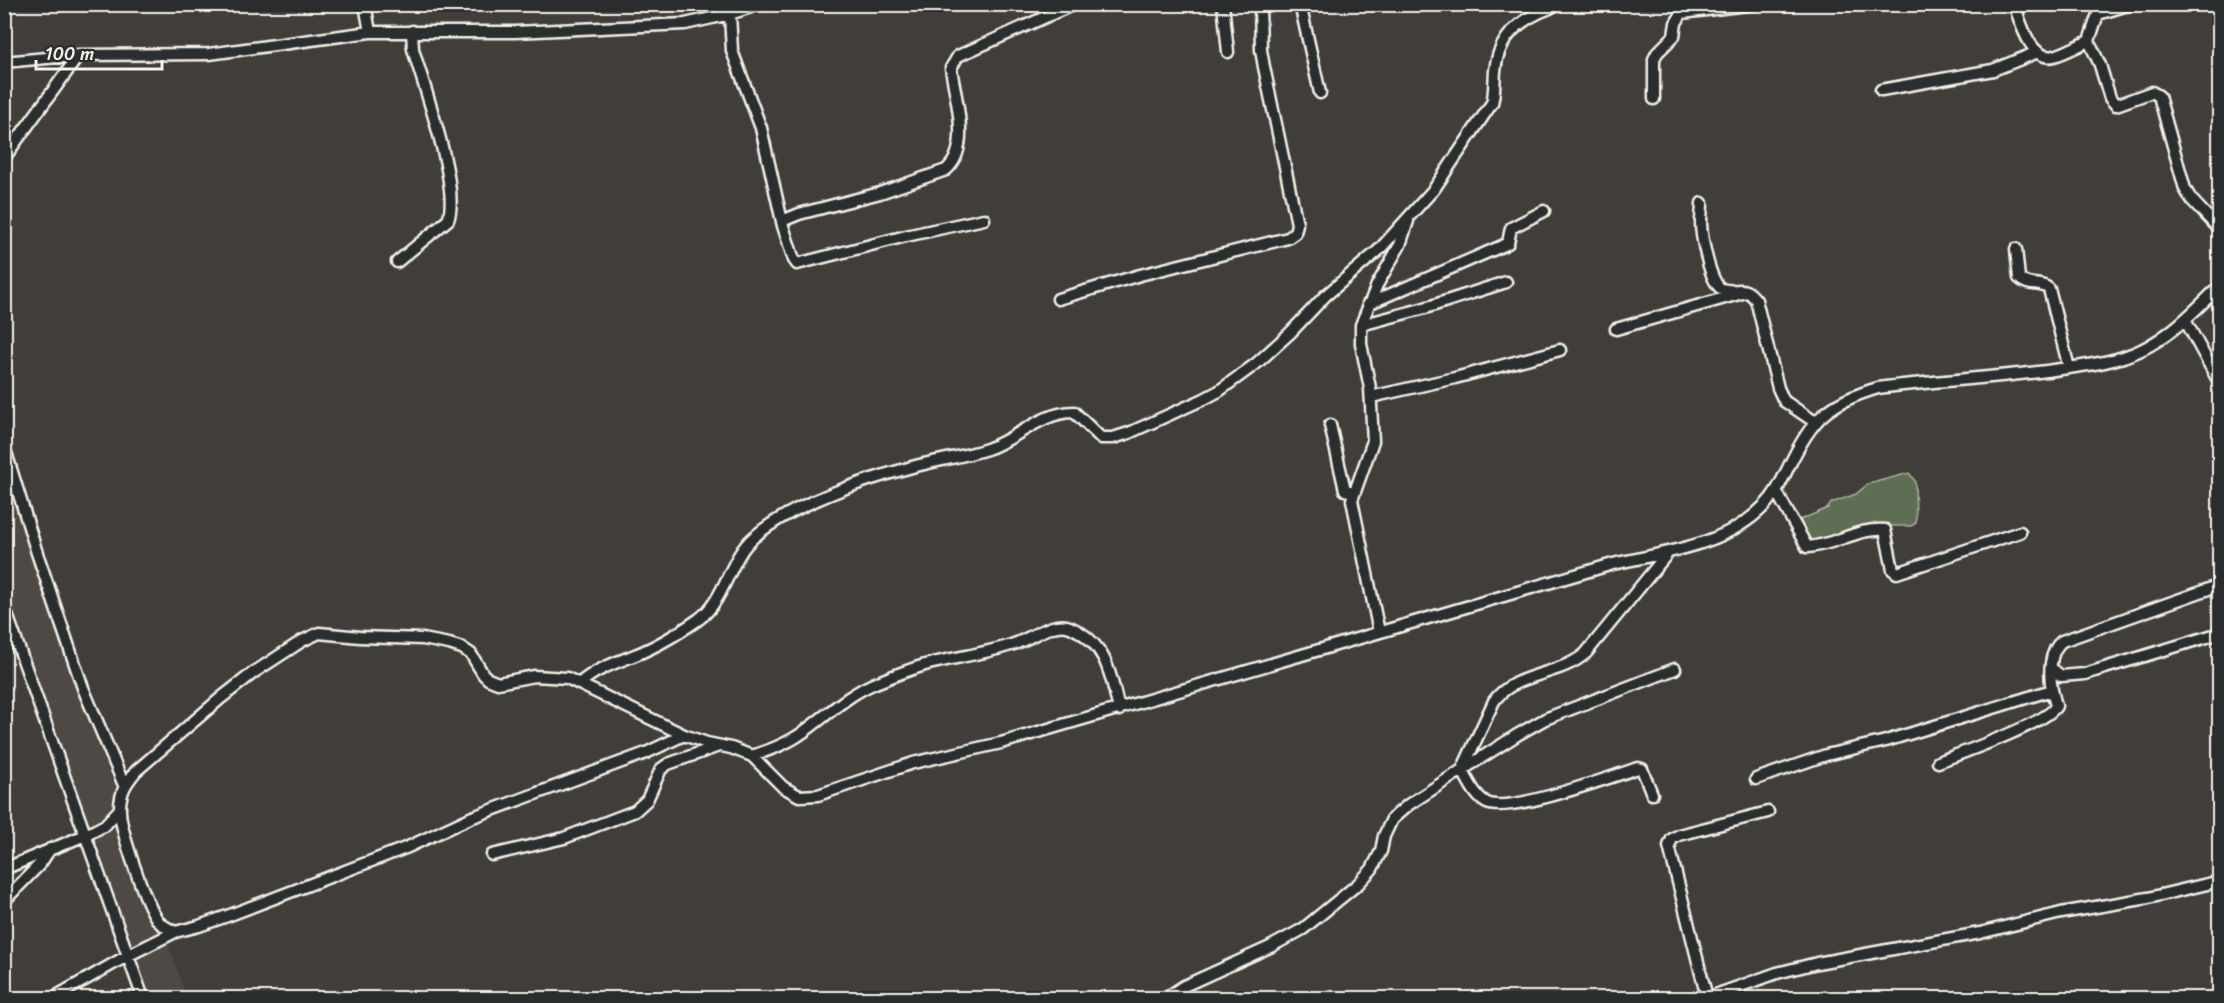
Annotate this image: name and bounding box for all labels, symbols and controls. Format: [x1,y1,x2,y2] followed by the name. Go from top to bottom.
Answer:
[36,33,162,71] scale bar
[45,38,94,70] text: 100 m

